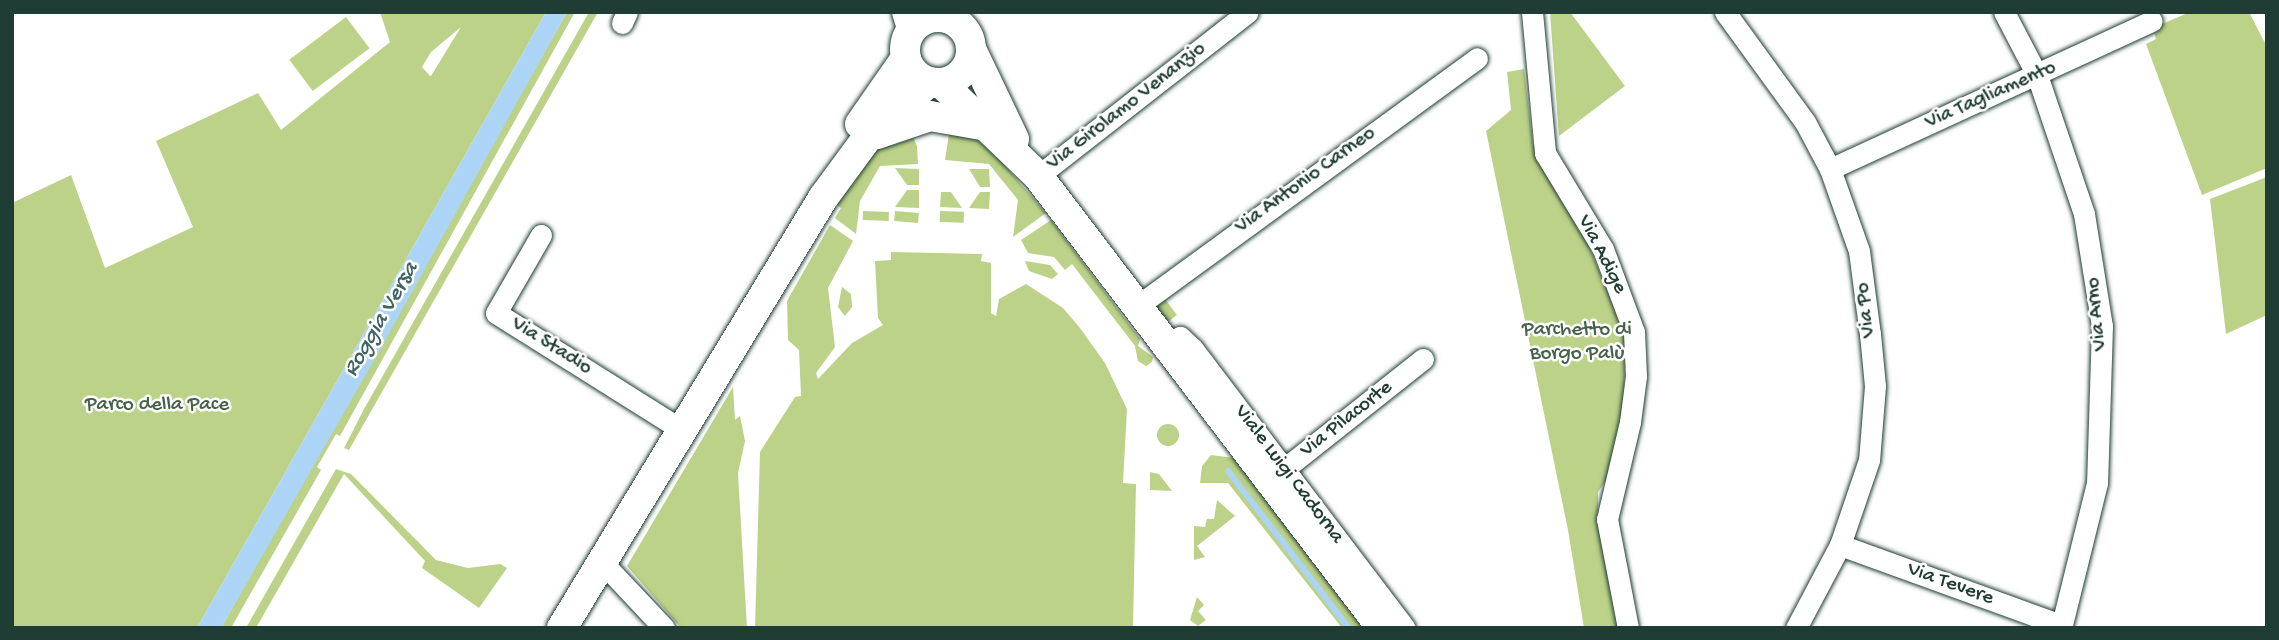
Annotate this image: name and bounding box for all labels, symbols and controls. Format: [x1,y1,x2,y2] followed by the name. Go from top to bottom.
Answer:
[1042,37,1212,177] street label: Via Girolamo Venanzio
[1922,56,2060,136] street label: Via Tagliamento
[1231,122,1381,240] street label: Via Antonio Carneo
[1571,211,1631,299] street label: Via Adige
[338,258,426,382] water label: Roggia Versa
[2082,276,2114,352] street label: Via Arno
[1851,281,1883,339] street label: Via Po
[506,312,596,382] street label: Via Stadio
[1522,318,1632,368] park label: Parchetto di Borgo Palù
[1296,376,1398,464] street label: Via Pilacorte
[85,393,229,419] park label: Parco della Pace
[1228,401,1348,549] street label: Viale Luigi Cadorna
[1903,558,1997,612] street label: Via Tevere

